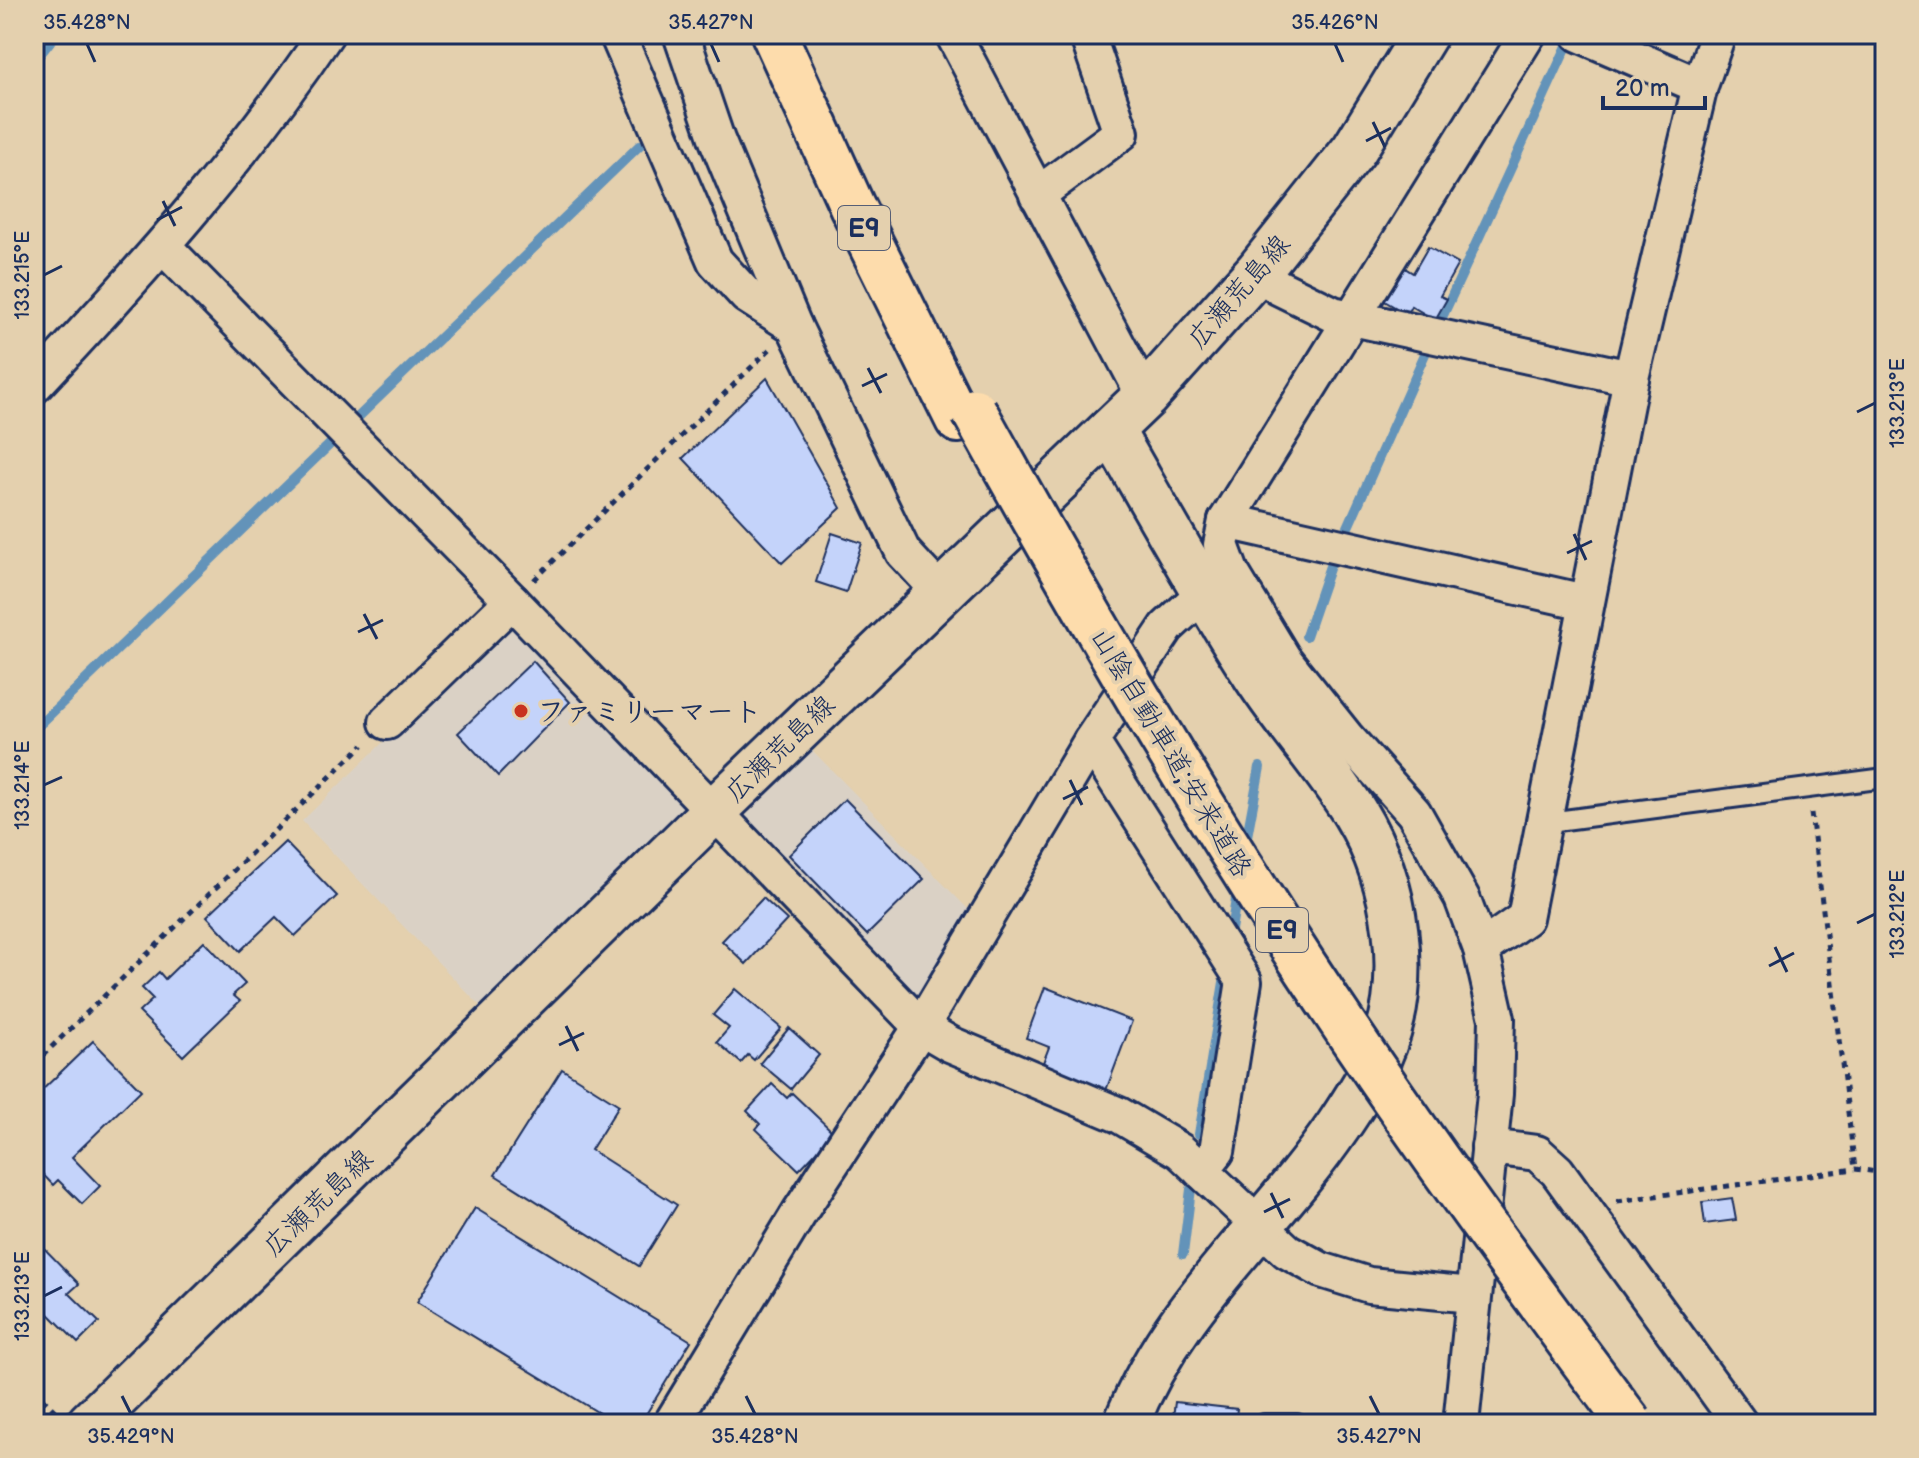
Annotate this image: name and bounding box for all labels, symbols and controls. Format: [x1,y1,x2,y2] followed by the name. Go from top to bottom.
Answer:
[43,11,131,35] text: 35.428°N
[668,11,754,35] text: 35.427°N
[1291,11,1379,35] text: 35.426°N
[1603,60,1705,110] scale bar
[1615,74,1670,103] text: 20 m
[838,206,890,250] road number: E9
[1181,228,1298,356] street label: 広瀬荒島線
[11,230,35,320] text: 133.215°E
[1886,358,1910,448] text: 133.213°E
[1083,622,1258,884] street label: 山陰自動車道;安来道路
[718,689,842,810] street label: 広瀬荒島線
[537,696,762,729] place label: ファミリーマート
[512,702,530,720] marker: ファミリーマート
[11,740,35,830] text: 133.214°E
[1886,869,1910,959] text: 133.212°E
[1256,908,1308,952] road number: E9
[256,1143,380,1264] street label: 広瀬荒島線
[11,1251,35,1341] text: 133.213°E
[87,1425,175,1449] text: 35.429°N
[711,1425,799,1449] text: 35.428°N
[1336,1425,1422,1449] text: 35.427°N

